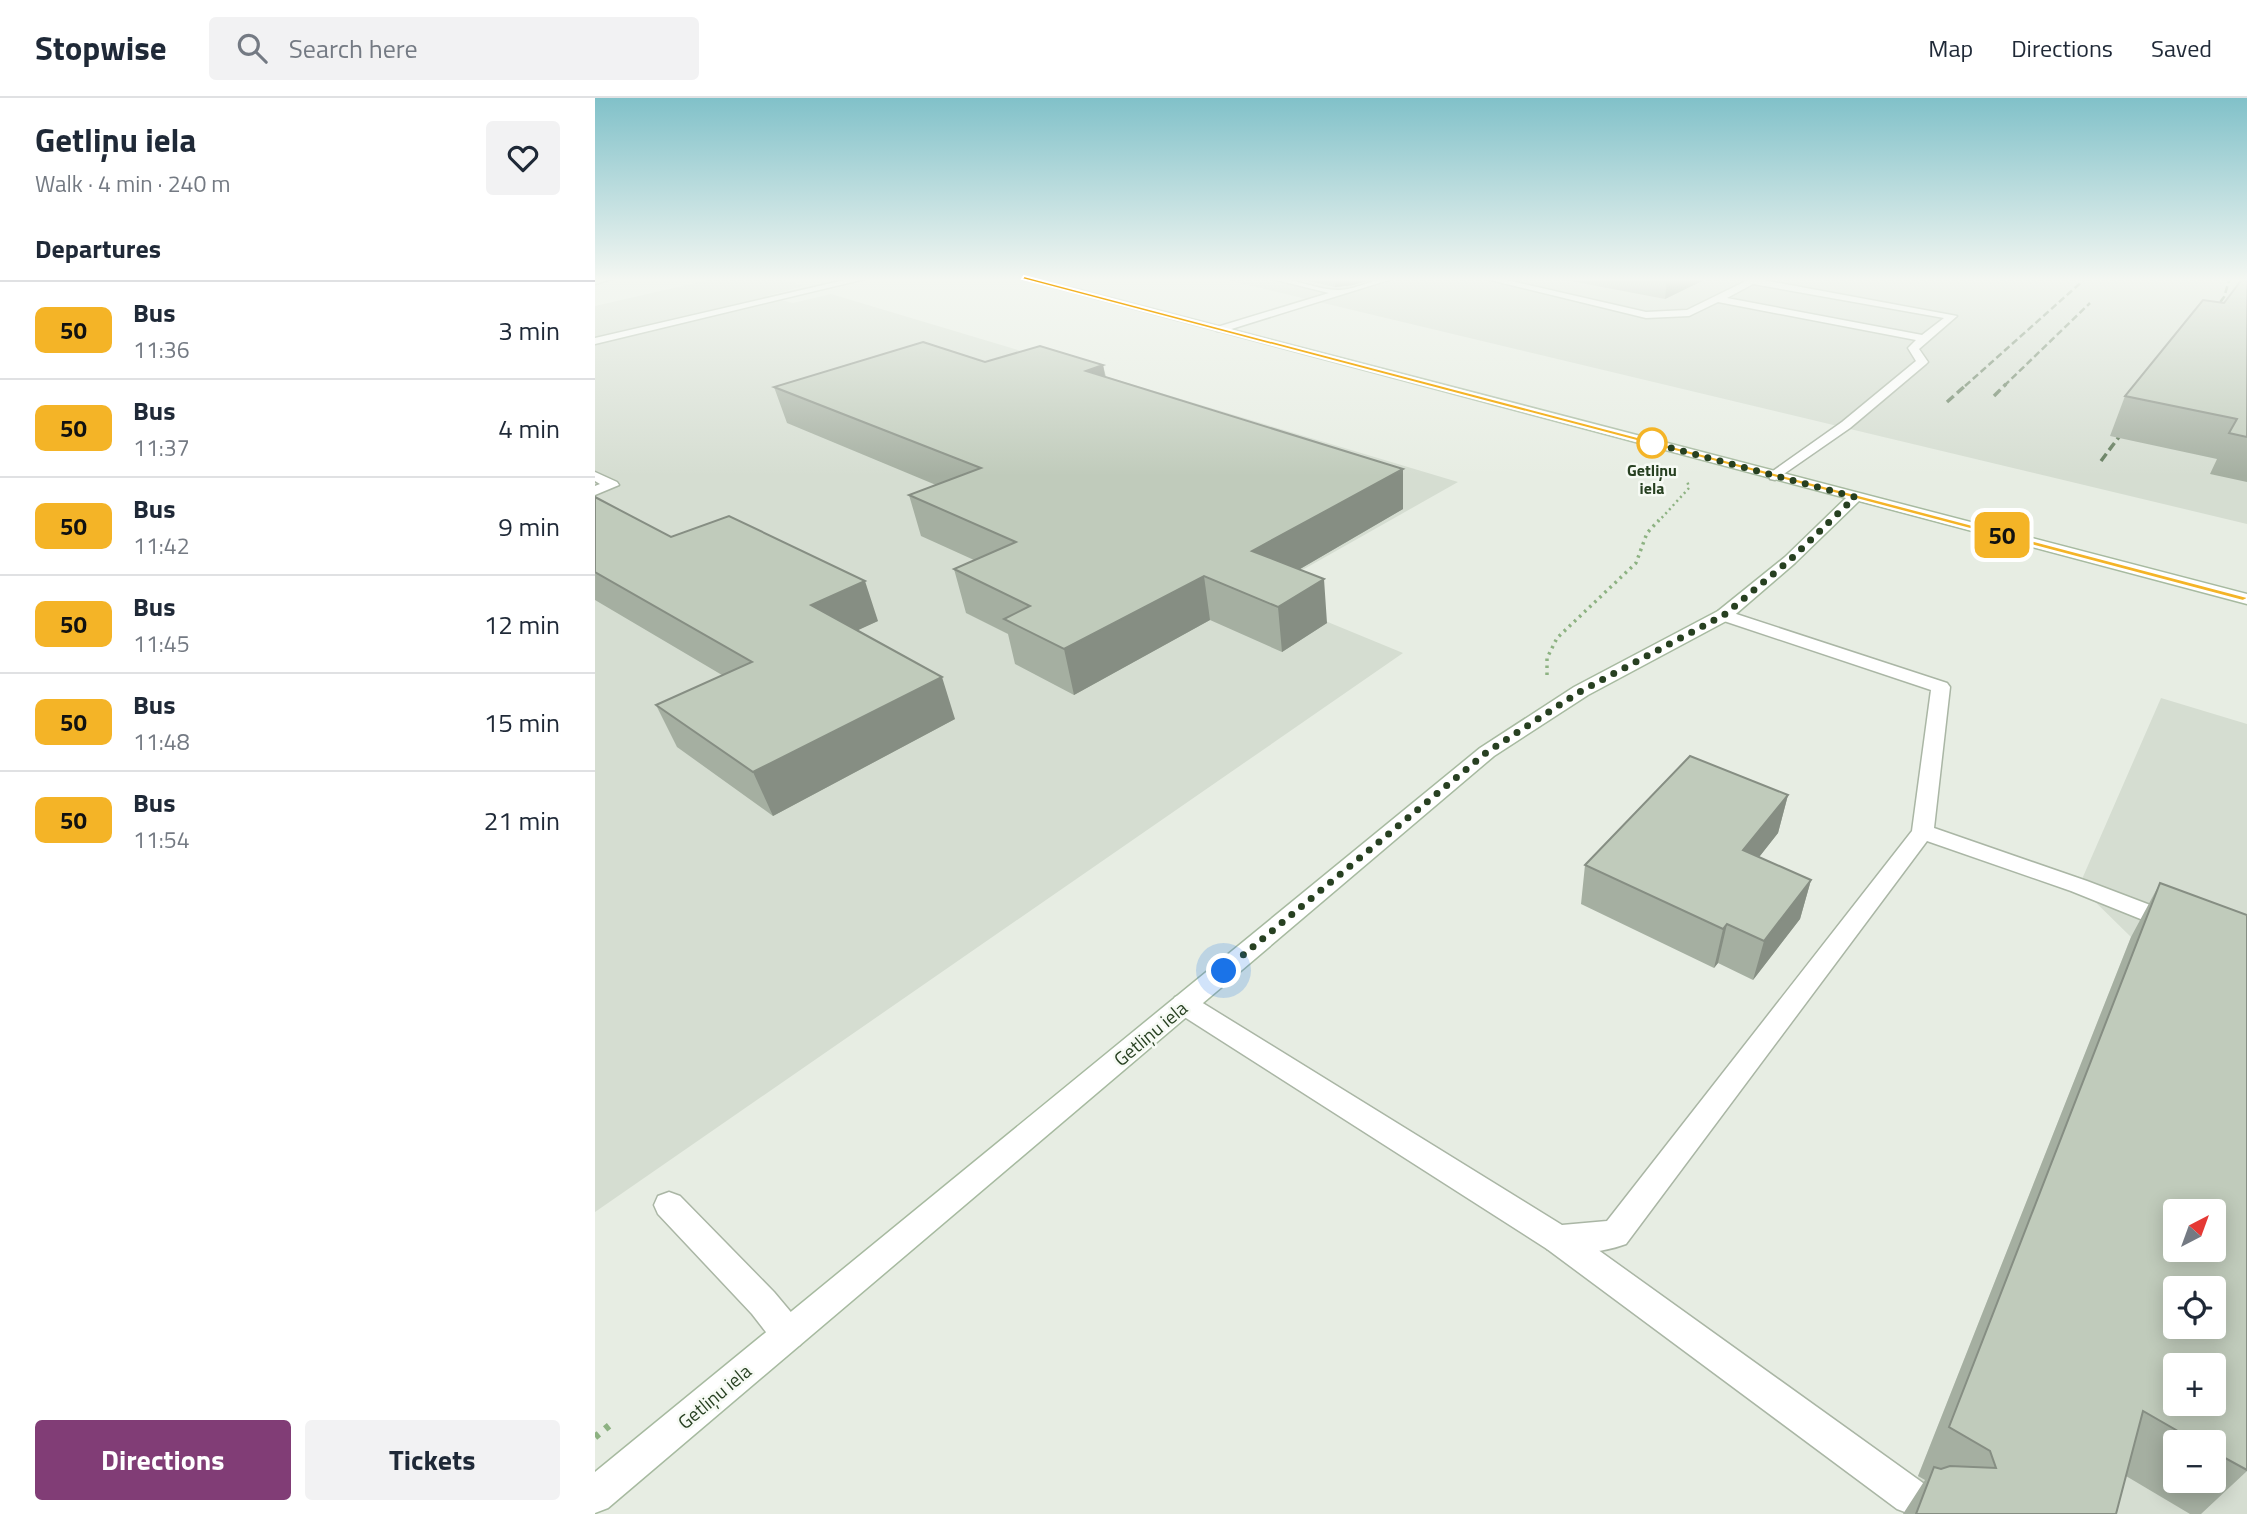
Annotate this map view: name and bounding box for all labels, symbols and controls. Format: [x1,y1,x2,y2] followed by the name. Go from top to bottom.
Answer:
[209,17,699,80] search box
[35,23,167,73] text: Stopwise
[233,29,271,67] icon: search
[289,29,418,68] text: Search here
[1928,30,1973,66] text: Map
[2011,30,2113,66] text: Directions
[2151,30,2212,66] text: Saved
[35,115,196,165] text: Getliņu iela
[486,121,560,195] button: heart
[35,166,231,201] text: Walk · 4 min · 240 m
[35,229,161,268] text: Departures
[133,293,175,332] text: Bus
[498,311,560,350] text: 3 min
[60,312,87,348] text: 50
[133,332,190,367] text: 11:36
[133,391,175,430] text: Bus
[498,409,560,448] text: 4 min
[60,410,87,446] text: 50
[1637,428,1667,458] marker: Getliņu iela
[133,430,190,465] text: 11:37
[1627,458,1677,500] place label: Getliņu iela
[133,489,175,528] text: Bus
[498,507,560,546] text: 9 min
[60,508,87,544] text: 50
[1971,512,2033,558] line badge: 50
[1989,517,2015,553] text: 50
[133,528,190,563] text: 11:42
[133,587,175,626] text: Bus
[484,605,560,644] text: 12 min
[60,606,87,642] text: 50
[133,626,190,661] text: 11:45
[133,685,175,724] text: Bus
[484,703,560,742] text: 15 min
[60,704,87,740] text: 50
[133,724,190,759] text: 11:48
[133,783,175,822] text: Bus
[484,801,560,840] text: 21 min
[60,802,87,838] text: 50
[133,822,190,857] text: 11:54
[1206,953,1241,988] your location
[1107,993,1194,1073] street label: Getliņu iela
[2163,1199,2226,1262] north arrow
[2163,1199,2226,1493] map controls
[2163,1276,2226,1339] button: locate
[2163,1353,2226,1416] button: +
[671,1356,758,1436] street label: Getliņu iela
[35,1420,291,1500] button: Directions
[305,1420,560,1500] button: Tickets
[2163,1430,2226,1493] button: −

